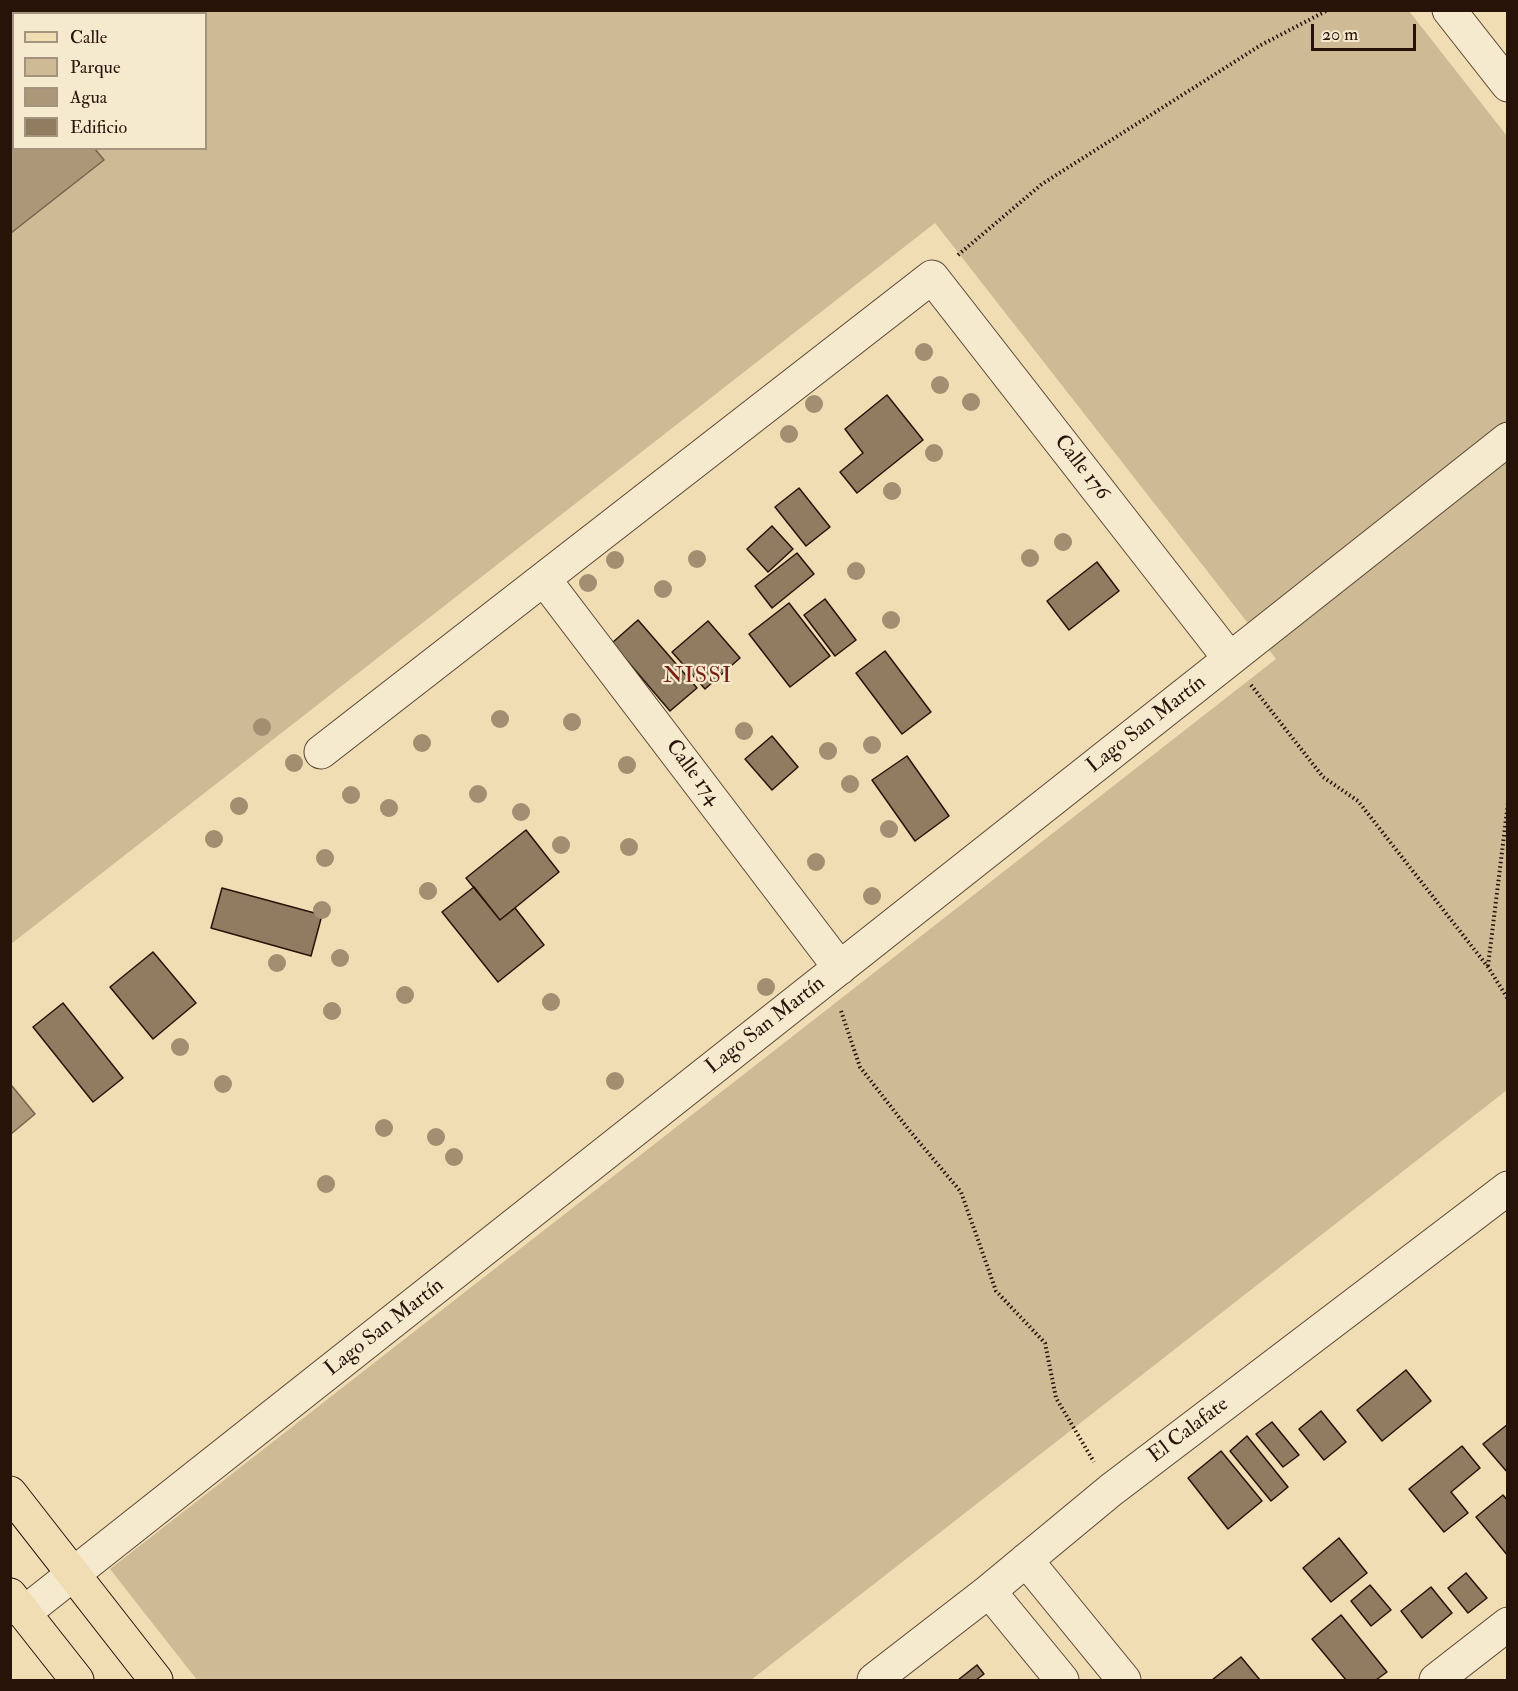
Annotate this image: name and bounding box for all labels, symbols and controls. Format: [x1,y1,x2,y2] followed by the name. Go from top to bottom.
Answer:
[12,12,207,150] legend
[1314,12,1419,50] scale bar
[1322,23,1358,46] text: 20 m
[70,26,107,49] text: Calle
[70,56,120,79] text: Parque
[70,86,107,109] text: Agua
[70,116,127,139] text: Edificio
[1048,430,1114,506] street label: Calle 176
[663,664,733,690] district label: NISSI
[1082,671,1212,779] street label: Lago San Martín
[659,735,725,811] street label: Calle 174
[701,972,831,1080] street label: Lago San Martín
[320,1274,450,1382] street label: Lago San Martín
[1144,1393,1234,1469] street label: El Calafate

